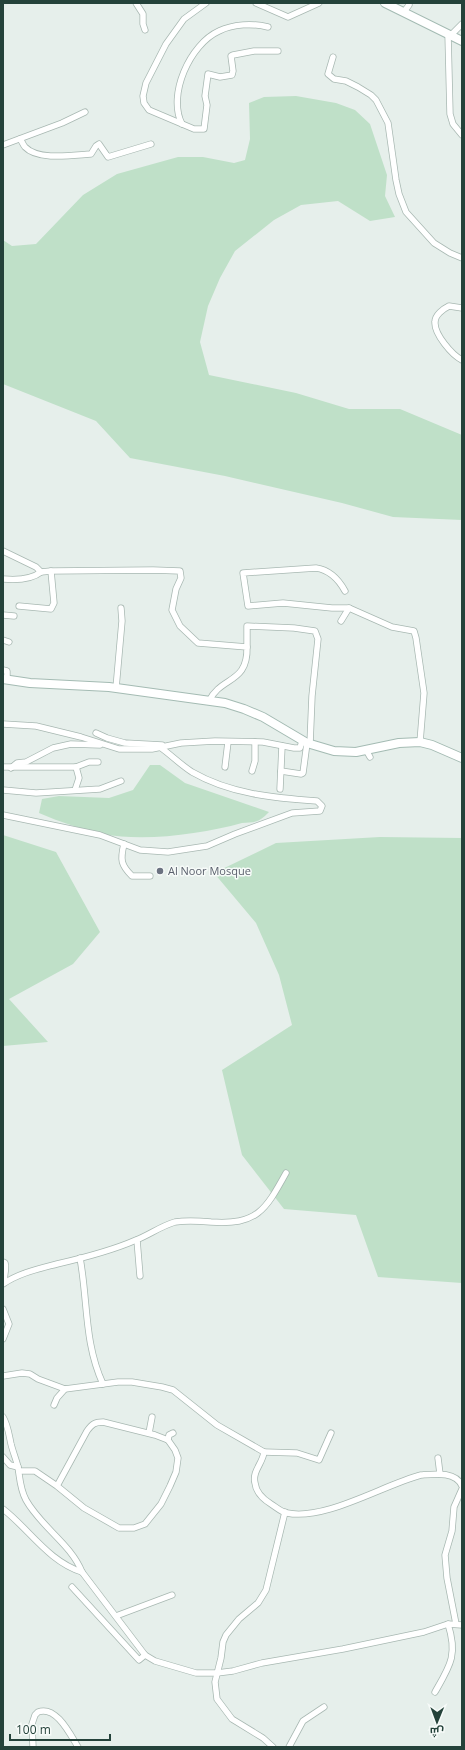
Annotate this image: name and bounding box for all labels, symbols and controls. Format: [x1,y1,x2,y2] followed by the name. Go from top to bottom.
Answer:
[168,863,251,878] place label: Al Noor Mosque
[155,866,165,876] marker: Al Noor Mosque
[417,1702,457,1742] north arrow
[10,1716,110,1742] scale bar
[16,1721,51,1738] text: 100 m
[430,1725,444,1740] text: ش

